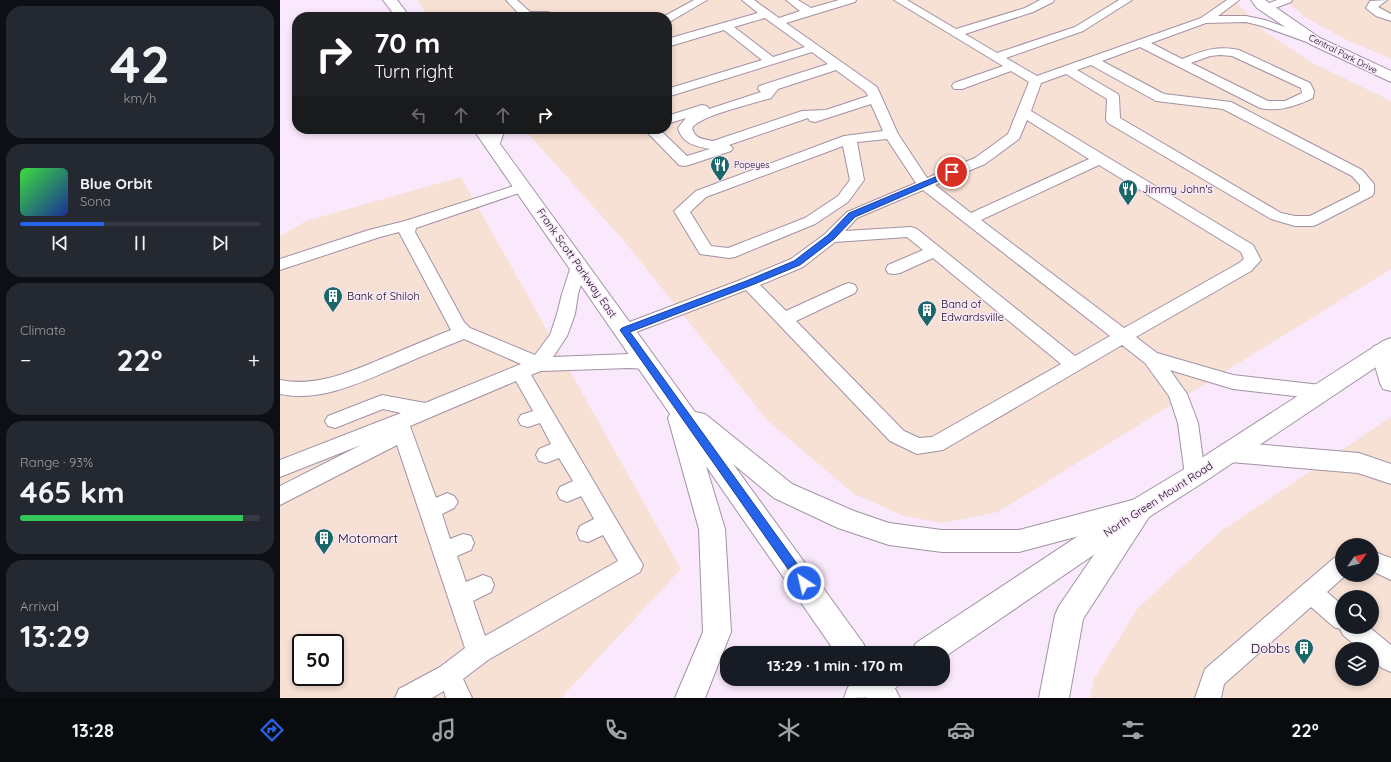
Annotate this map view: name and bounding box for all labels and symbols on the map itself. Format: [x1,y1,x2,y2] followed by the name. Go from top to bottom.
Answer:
[1307,31,1379,76] street label: Central Park Drive
[709,154,731,182] restaurant icon: Popeyes
[935,155,969,189] pin
[734,159,770,170] place label: Popeyes
[1117,178,1139,206] restaurant icon: Jimmy John's
[1142,182,1213,196] place label: Jimmy John's
[534,206,620,321] street label: Frank Scott Parkway East
[322,285,344,313] building icon: Bank of Shiloh
[347,289,420,303] place label: Bank of Shiloh
[941,297,1004,324] place label: Band of Edwardsville
[916,299,938,327] building icon: Band of Edwardsville
[1101,458,1215,540] street label: North Green Mount Road
[313,527,335,555] building icon: Motomart
[338,530,398,546] place label: Motomart
[1335,538,1379,582] north arrow
[783,562,825,604] position arrow
[292,634,344,686] speed limit sign: 50
[1293,637,1315,665] building icon: Dobbs
[1251,640,1290,656] place label: Dobbs

